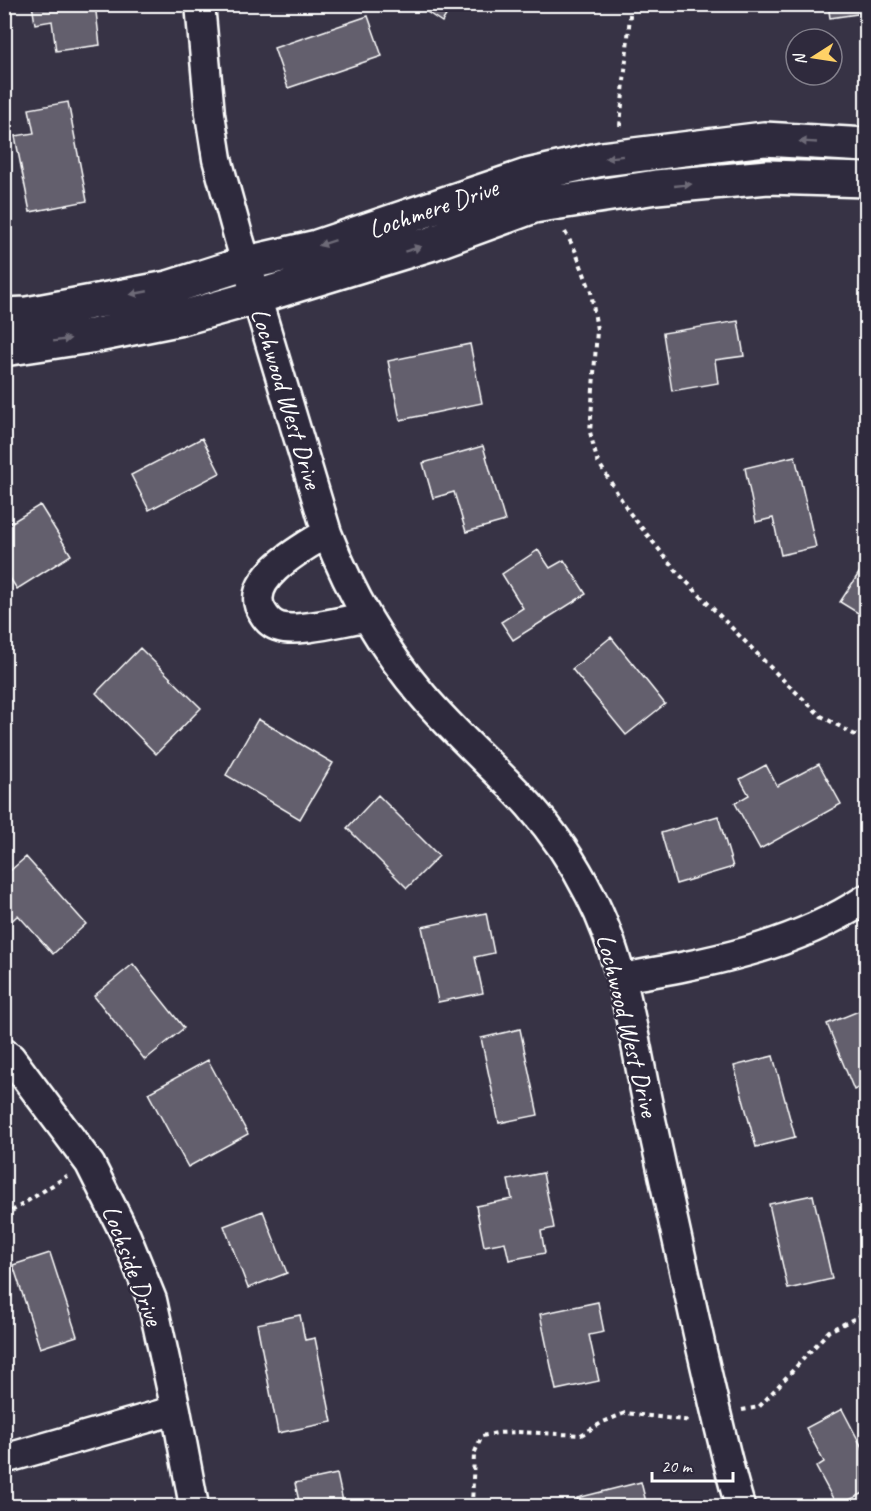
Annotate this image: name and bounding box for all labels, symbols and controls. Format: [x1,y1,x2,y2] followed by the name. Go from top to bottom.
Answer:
[784,27,844,87] north arrow
[789,50,811,67] text: N
[799,137,818,146] one-way arrow
[605,152,624,162] one-way arrow
[364,170,504,246] street label: Lochmere Drive
[674,180,693,190] one-way arrow
[318,239,336,249] one-way arrow
[404,244,422,253] one-way arrow
[129,289,148,298] one-way arrow
[243,304,330,494] street label: Lochwood West Drive
[53,335,72,344] one-way arrow
[589,930,667,1121] street label: Lochwood West Drive
[94,1200,171,1331] street label: Lochside Drive
[652,1445,733,1483] scale bar
[661,1455,694,1477] text: 20 m

